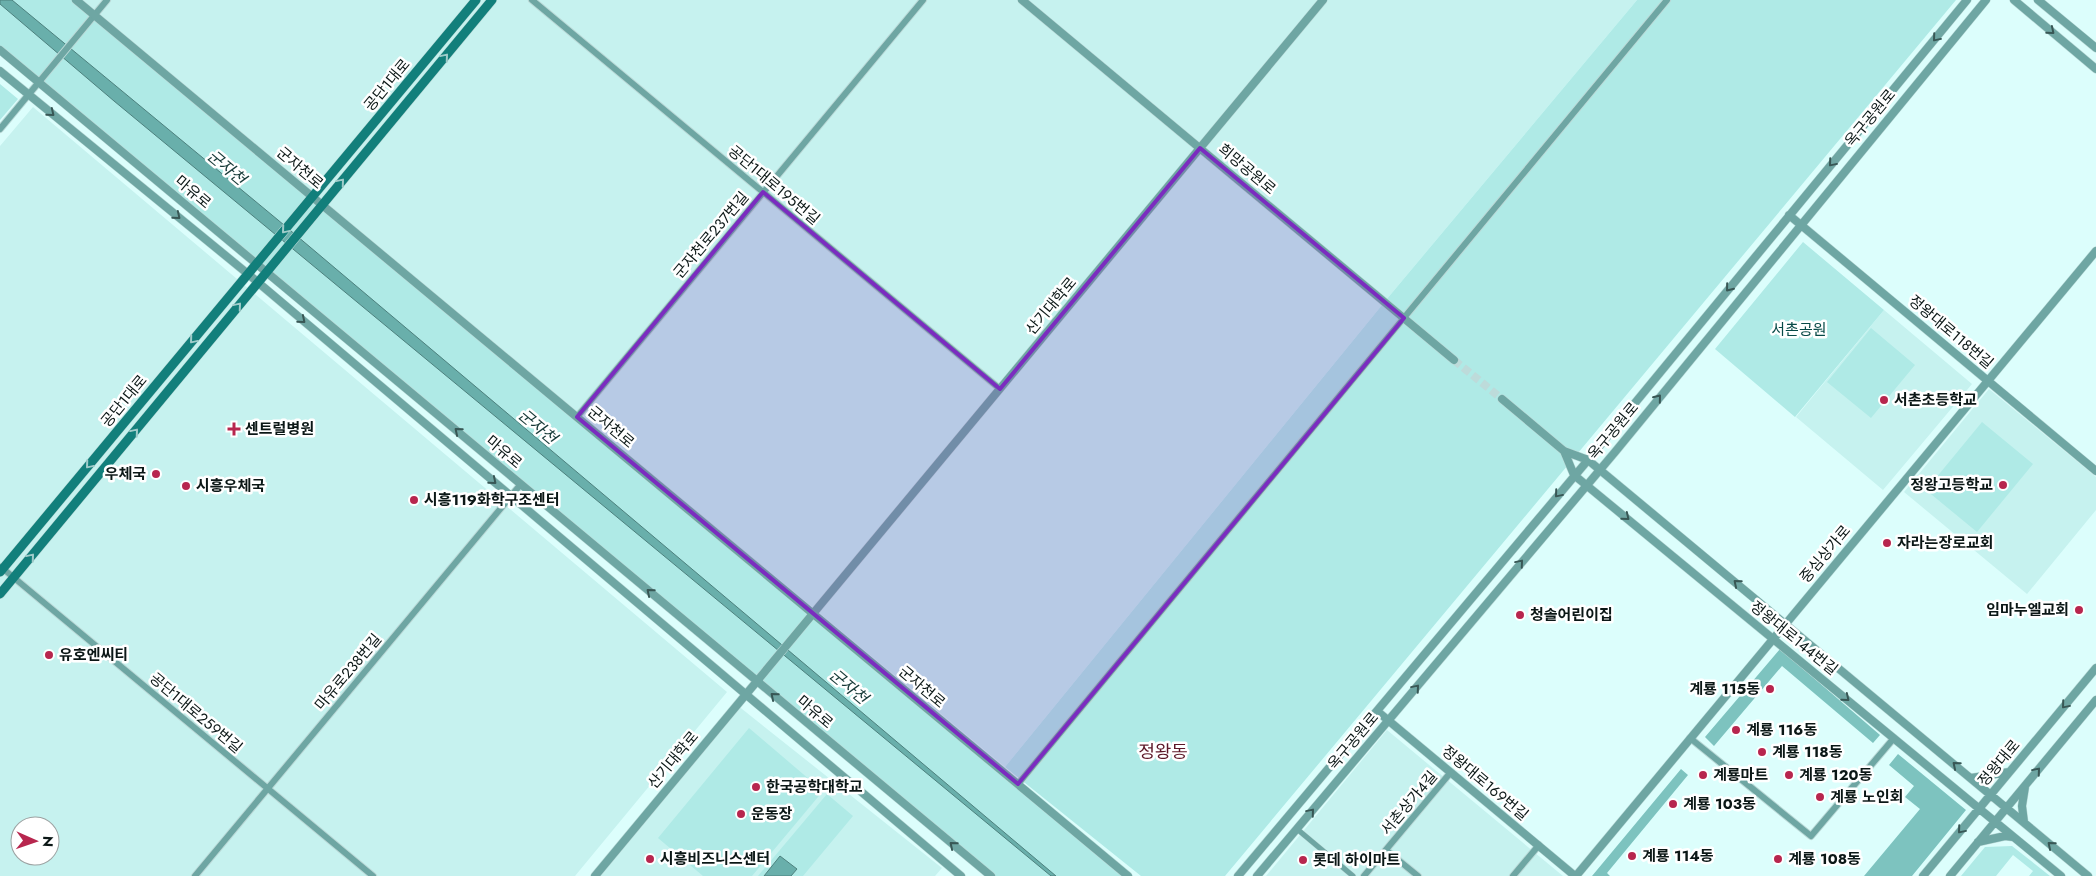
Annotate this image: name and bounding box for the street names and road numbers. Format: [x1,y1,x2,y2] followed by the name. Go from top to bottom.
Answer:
[359,54,415,116] street label: 공단1대로
[1839,84,1901,152] street label: 옥구공원로
[1213,138,1281,200] street label: 희망공원로
[723,140,825,230] street label: 공단1대로195번길
[272,142,328,194] street label: 군자천로
[170,170,216,214] street label: 마유로
[668,187,754,283] street label: 군자천로237번길
[1020,272,1082,340] street label: 산기대학로
[1904,290,1998,374] street label: 정왕대로118번길
[96,370,152,432] street label: 공단1대로
[1582,397,1644,465] street label: 옥구공원로
[583,401,639,453] street label: 군자천로
[481,430,527,474] street label: 마유로
[1794,520,1856,588] street label: 중심상가로
[1745,596,1843,680] street label: 정왕대로144번길
[309,629,387,715] street label: 마유로238번길
[894,661,950,713] street label: 군자천로
[145,668,247,758] street label: 공단1대로259번길
[792,690,838,734] street label: 마유로
[1322,707,1384,775] street label: 옥구공원로
[642,726,704,794] street label: 산기대학로
[1973,735,2025,791] street label: 정왕대로
[1437,740,1533,826] street label: 정왕대로169번길
[1376,766,1442,840] street label: 서촌상가4길

